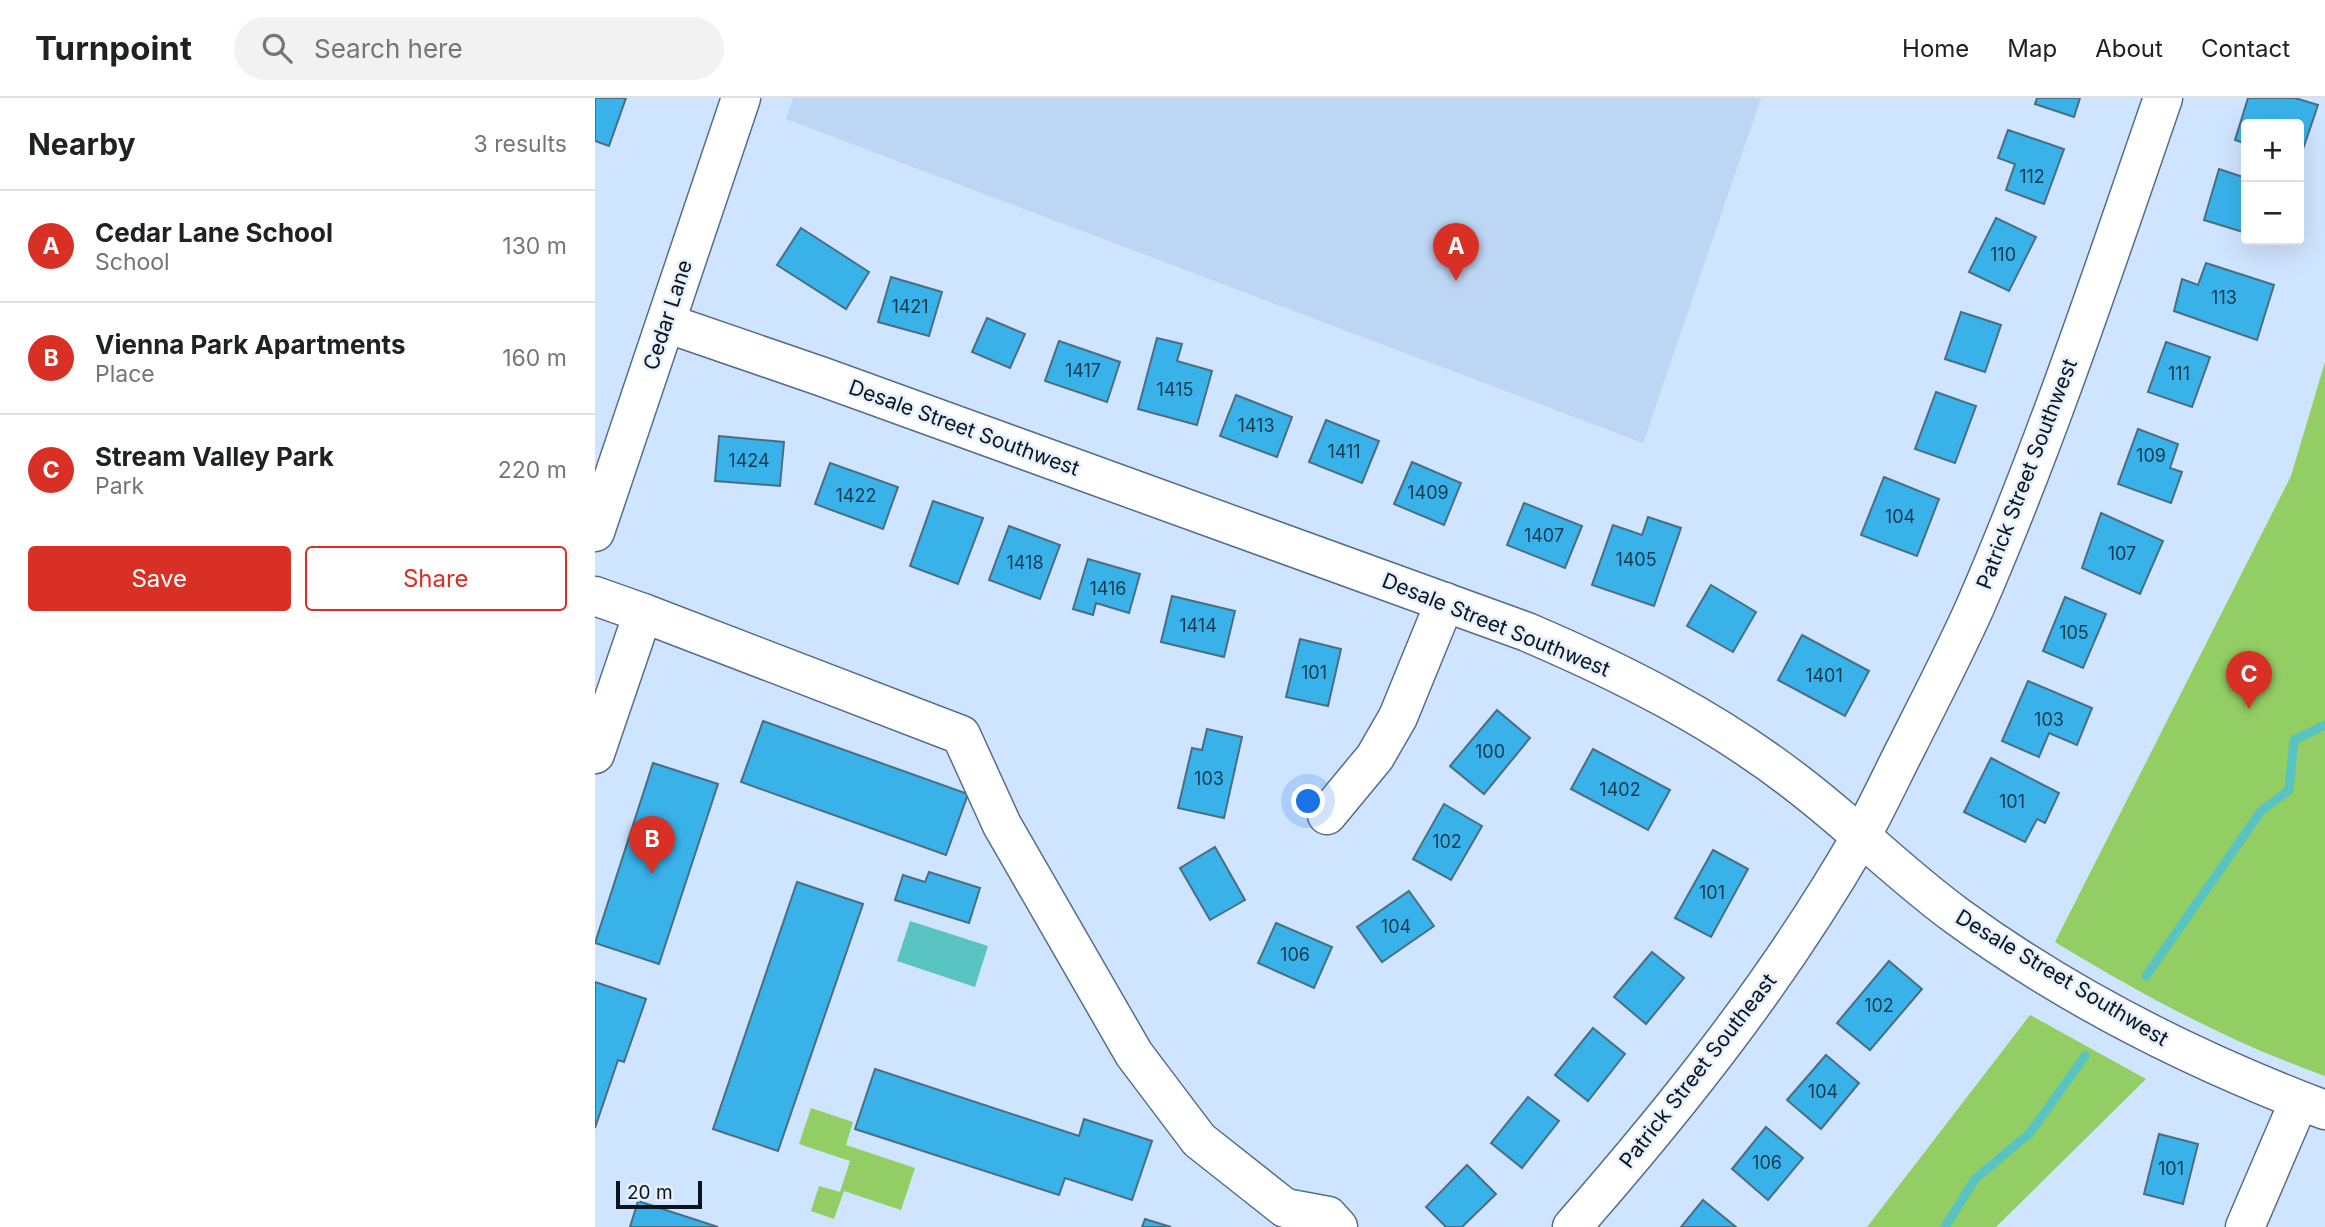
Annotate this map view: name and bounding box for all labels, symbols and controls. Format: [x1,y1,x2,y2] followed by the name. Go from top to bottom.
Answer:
[234,17,724,80] search box
[35,28,192,68] text: Turnpoint
[258,29,296,67] icon: search
[314,33,463,64] text: Search here
[1902,34,1969,63] text: Home
[2007,34,2057,63] text: Map
[2095,34,2163,63] text: About
[2201,34,2290,63] text: Contact
[2241,119,2304,245] map controls
[2241,119,2304,182] button: +
[28,126,136,162] text: Nearby
[474,130,567,158] text: 3 results
[2019,166,2045,187] house number: 112
[2241,182,2304,245] button: −
[95,217,333,248] text: Cedar Lane School
[1433,223,1479,281] pin: A
[42,232,60,260] text: A
[502,232,567,260] text: 130 m
[1990,244,2016,265] house number: 110
[95,248,170,276] text: School
[638,257,697,373] street label: Cedar Lane
[2211,287,2237,308] house number: 113
[891,296,929,317] house number: 1421
[95,329,405,360] text: Vienna Park Apartments
[43,344,59,372] text: B
[502,344,567,372] text: 160 m
[1971,355,2082,593] street label: Patrick Street Southwest
[95,360,155,388] text: Place
[1065,360,1101,381] house number: 1417
[2168,363,2190,384] house number: 111
[846,374,1083,481] street label: Desale Street Southwest
[1157,379,1193,400] house number: 1415
[1237,415,1275,436] house number: 1413
[95,441,334,472] text: Stream Valley Park
[1327,441,1361,462] house number: 1411
[2136,445,2166,466] house number: 109
[728,450,770,471] house number: 1424
[42,456,60,484] text: C
[498,456,567,484] text: 220 m
[95,472,144,500] text: Park
[1407,482,1449,503] house number: 1409
[836,485,876,506] house number: 1422
[1885,506,1915,527] house number: 104
[1524,525,1564,546] house number: 1407
[2108,543,2136,564] house number: 107
[28,546,291,611] button: Save
[305,546,567,611] button: Share
[1615,549,1657,570] house number: 1405
[1006,552,1044,573] house number: 1418
[1379,567,1614,682] street label: Desale Street Southwest
[1089,578,1127,599] house number: 1416
[1179,615,1217,636] house number: 1414
[2059,622,2089,643] house number: 105
[2226,651,2272,709] pin: C
[1301,662,1327,683] house number: 101
[1805,665,1843,686] house number: 1401
[2034,709,2064,730] house number: 103
[1475,741,1505,762] house number: 100
[1194,768,1224,789] house number: 103
[1599,779,1641,800] house number: 1402
[1291,784,1325,818] your location
[1999,791,2025,812] house number: 101
[629,816,675,874] pin: B
[1432,831,1462,852] house number: 102
[1699,882,1725,903] house number: 101
[1951,904,2173,1051] street label: Desale Street Southwest
[1381,916,1411,937] house number: 104
[1280,944,1310,965] house number: 106
[1614,968,1781,1173] street label: Patrick Street Southeast
[1864,995,1894,1016] house number: 102
[1808,1081,1838,1102] house number: 104
[1752,1152,1782,1173] house number: 106
[2158,1158,2184,1179] house number: 101
[616,1178,702,1210] scale bar
[627,1181,673,1204] text: 20 m

